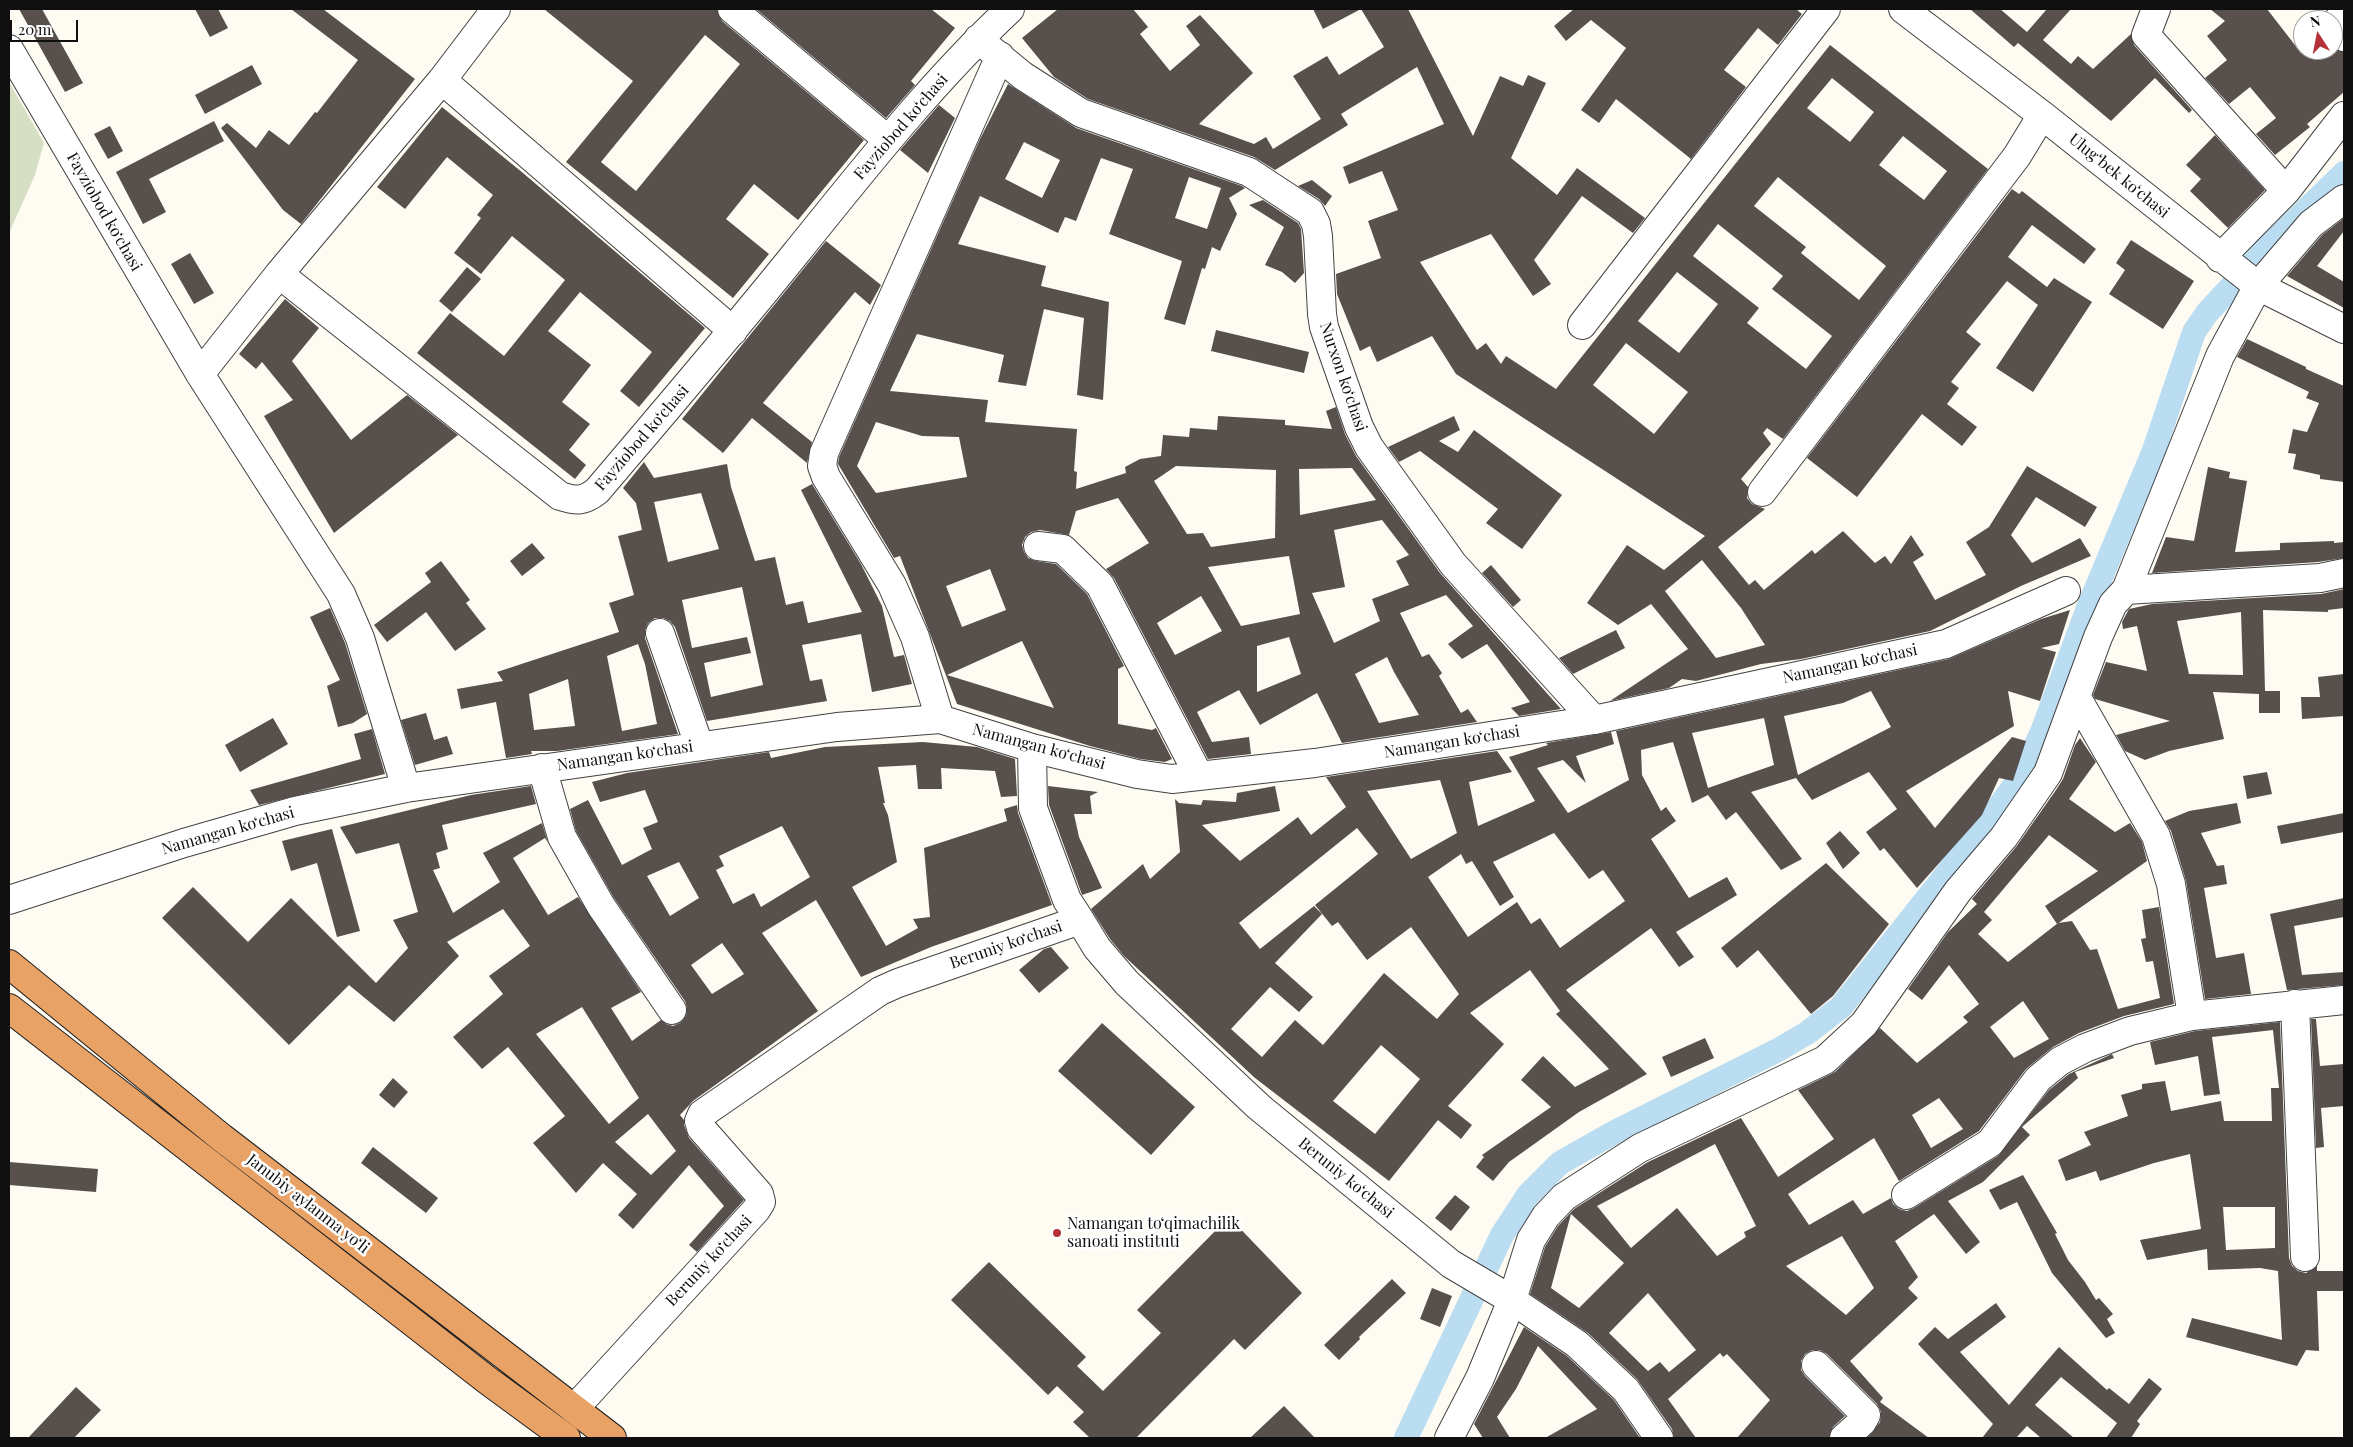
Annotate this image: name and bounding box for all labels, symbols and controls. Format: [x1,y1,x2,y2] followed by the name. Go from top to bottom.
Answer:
[12,10,80,42] scale bar
[2293,10,2343,60] north arrow
[2308,10,2322,31] text: N
[18,19,51,39] text: 20 m
[850,70,952,184] street label: Fayziobod koʻchasi
[2065,130,2173,222] street label: Ulugʻbek koʻchasi
[62,149,146,275] street label: Fayziobod koʻchasi
[1315,320,1371,434] street label: Nurxon koʻchasi
[591,381,693,495] street label: Fayziobod koʻchasi
[1781,640,1919,688] street label: Namangan koʻchasi
[970,720,1108,774] street label: Namangan koʻchasi
[1383,722,1521,762] street label: Namangan koʻchasi
[556,737,694,775] street label: Namangan koʻchasi
[160,803,296,859] street label: Namangan koʻchasi
[947,917,1065,973] street label: Beruniy koʻchasi
[1294,1134,1398,1222] street label: Beruniy koʻchasi
[243,1150,373,1258] street label: Janubiy aylanma yoʻli
[662,1211,756,1311] street label: Beruniy koʻchasi
[1067,1214,1240,1252] place label: Namangan to‘qimachilik sanoati instituti
[1051,1227,1063,1239] marker: Namangan to‘qimachilik sanoati instituti

